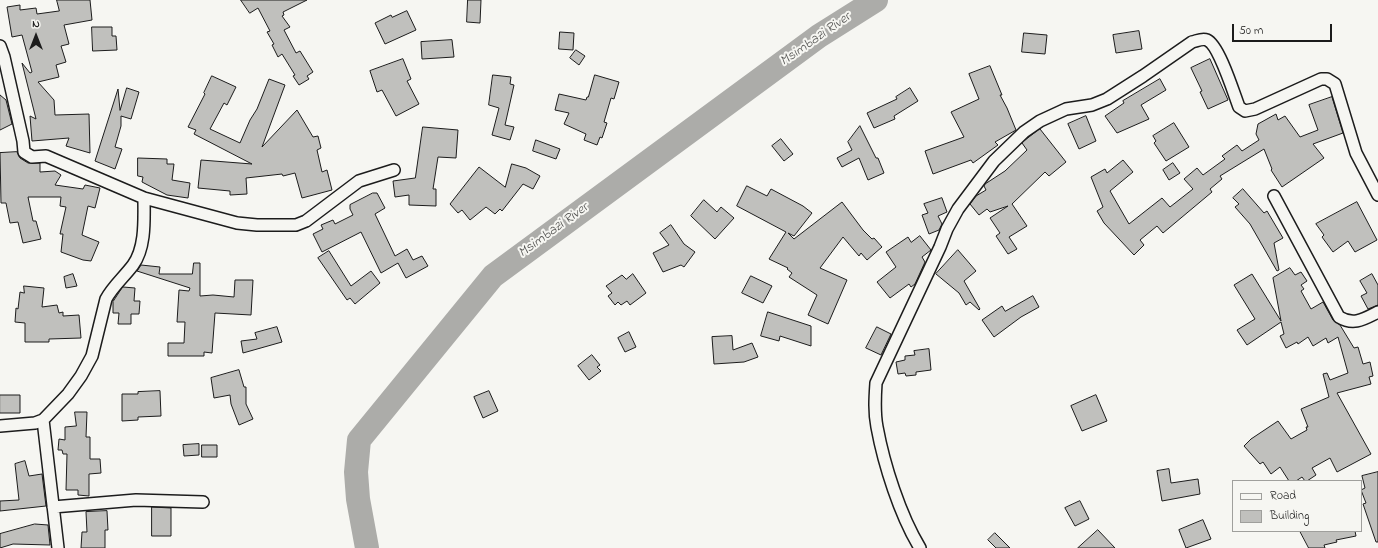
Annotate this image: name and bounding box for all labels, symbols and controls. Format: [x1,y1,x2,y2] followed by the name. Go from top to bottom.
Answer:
[777,9,855,71] water label: Msimbazi River
[16,16,56,56] north arrow
[32,16,40,32] text: N
[1234,16,1334,42] scale bar
[1239,22,1263,40] text: 50 m
[516,200,592,262] water label: Msimbazi River
[1232,480,1362,532] legend
[1270,487,1296,505] text: Road
[1270,507,1309,525] text: Building

